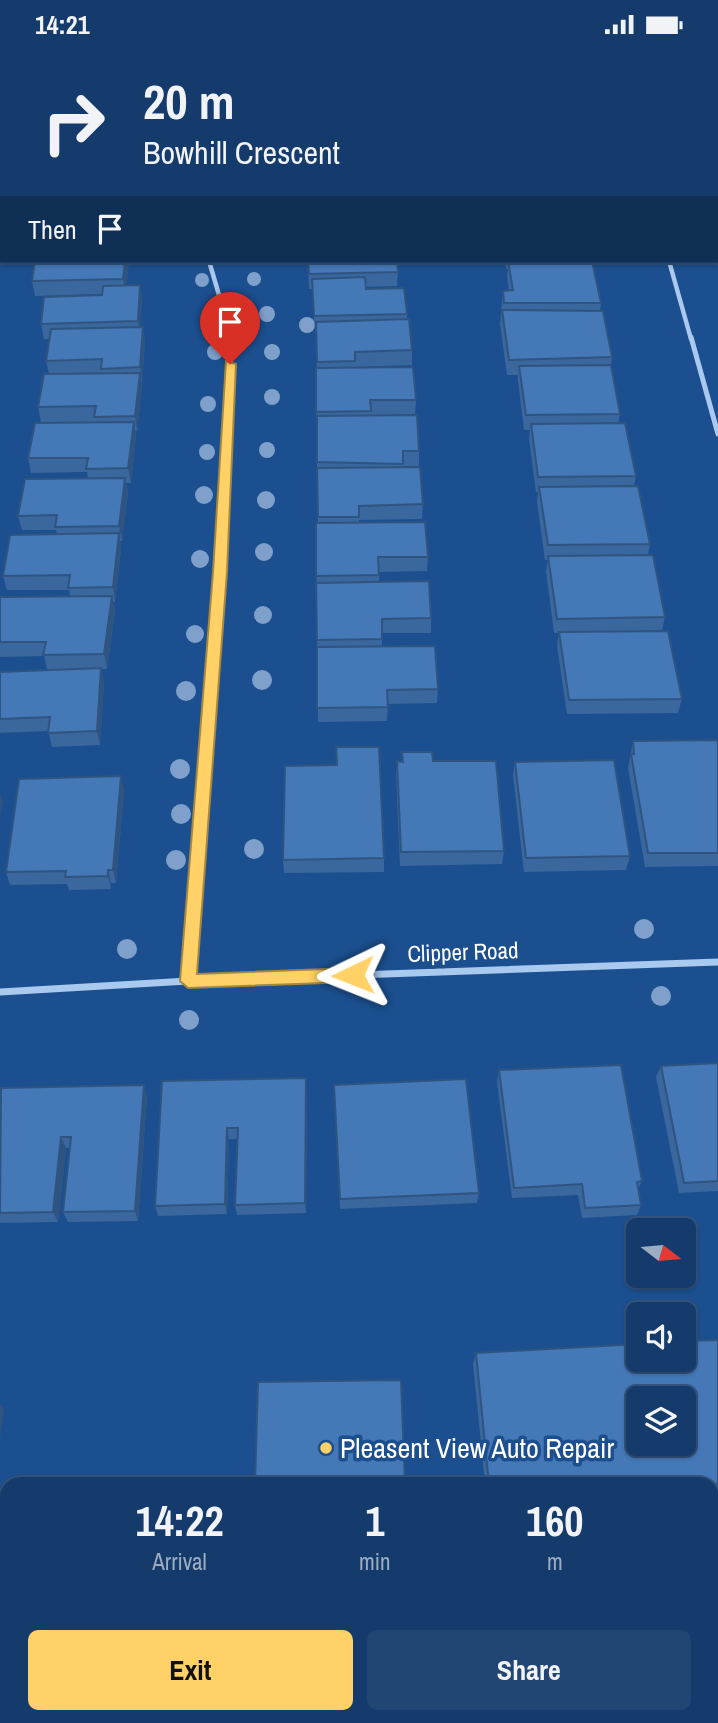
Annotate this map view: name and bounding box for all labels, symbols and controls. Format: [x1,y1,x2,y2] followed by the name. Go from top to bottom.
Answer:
[35,7,90,42] text: 14:21
[143,68,235,134] text: 20 m
[28,77,119,168] icon: right
[143,131,340,174] text: Bowhill Crescent
[91,210,129,248] icon: arrive
[28,212,77,247] text: Then
[200,292,260,364] pin
[211,303,249,341] icon: arrive
[407,934,519,969] street label: Clipper Road
[316,938,390,1012] position arrow
[626,1218,696,1288] north arrow
[626,1218,696,1456] map controls
[626,1302,696,1372] button: sound
[626,1386,696,1456] button: layers
[340,1429,614,1467] place label: Pleasent View Auto Repair
[318,1440,334,1456] marker: Pleasent View Auto Repair
[136,1493,224,1549] text: 14:22
[365,1493,384,1549] text: 1
[526,1493,584,1549] text: 160
[152,1546,207,1577] text: Arrival
[359,1546,391,1577] text: min
[547,1546,563,1577] text: m
[28,1630,353,1710] button: Exit
[367,1630,691,1710] button: Share

